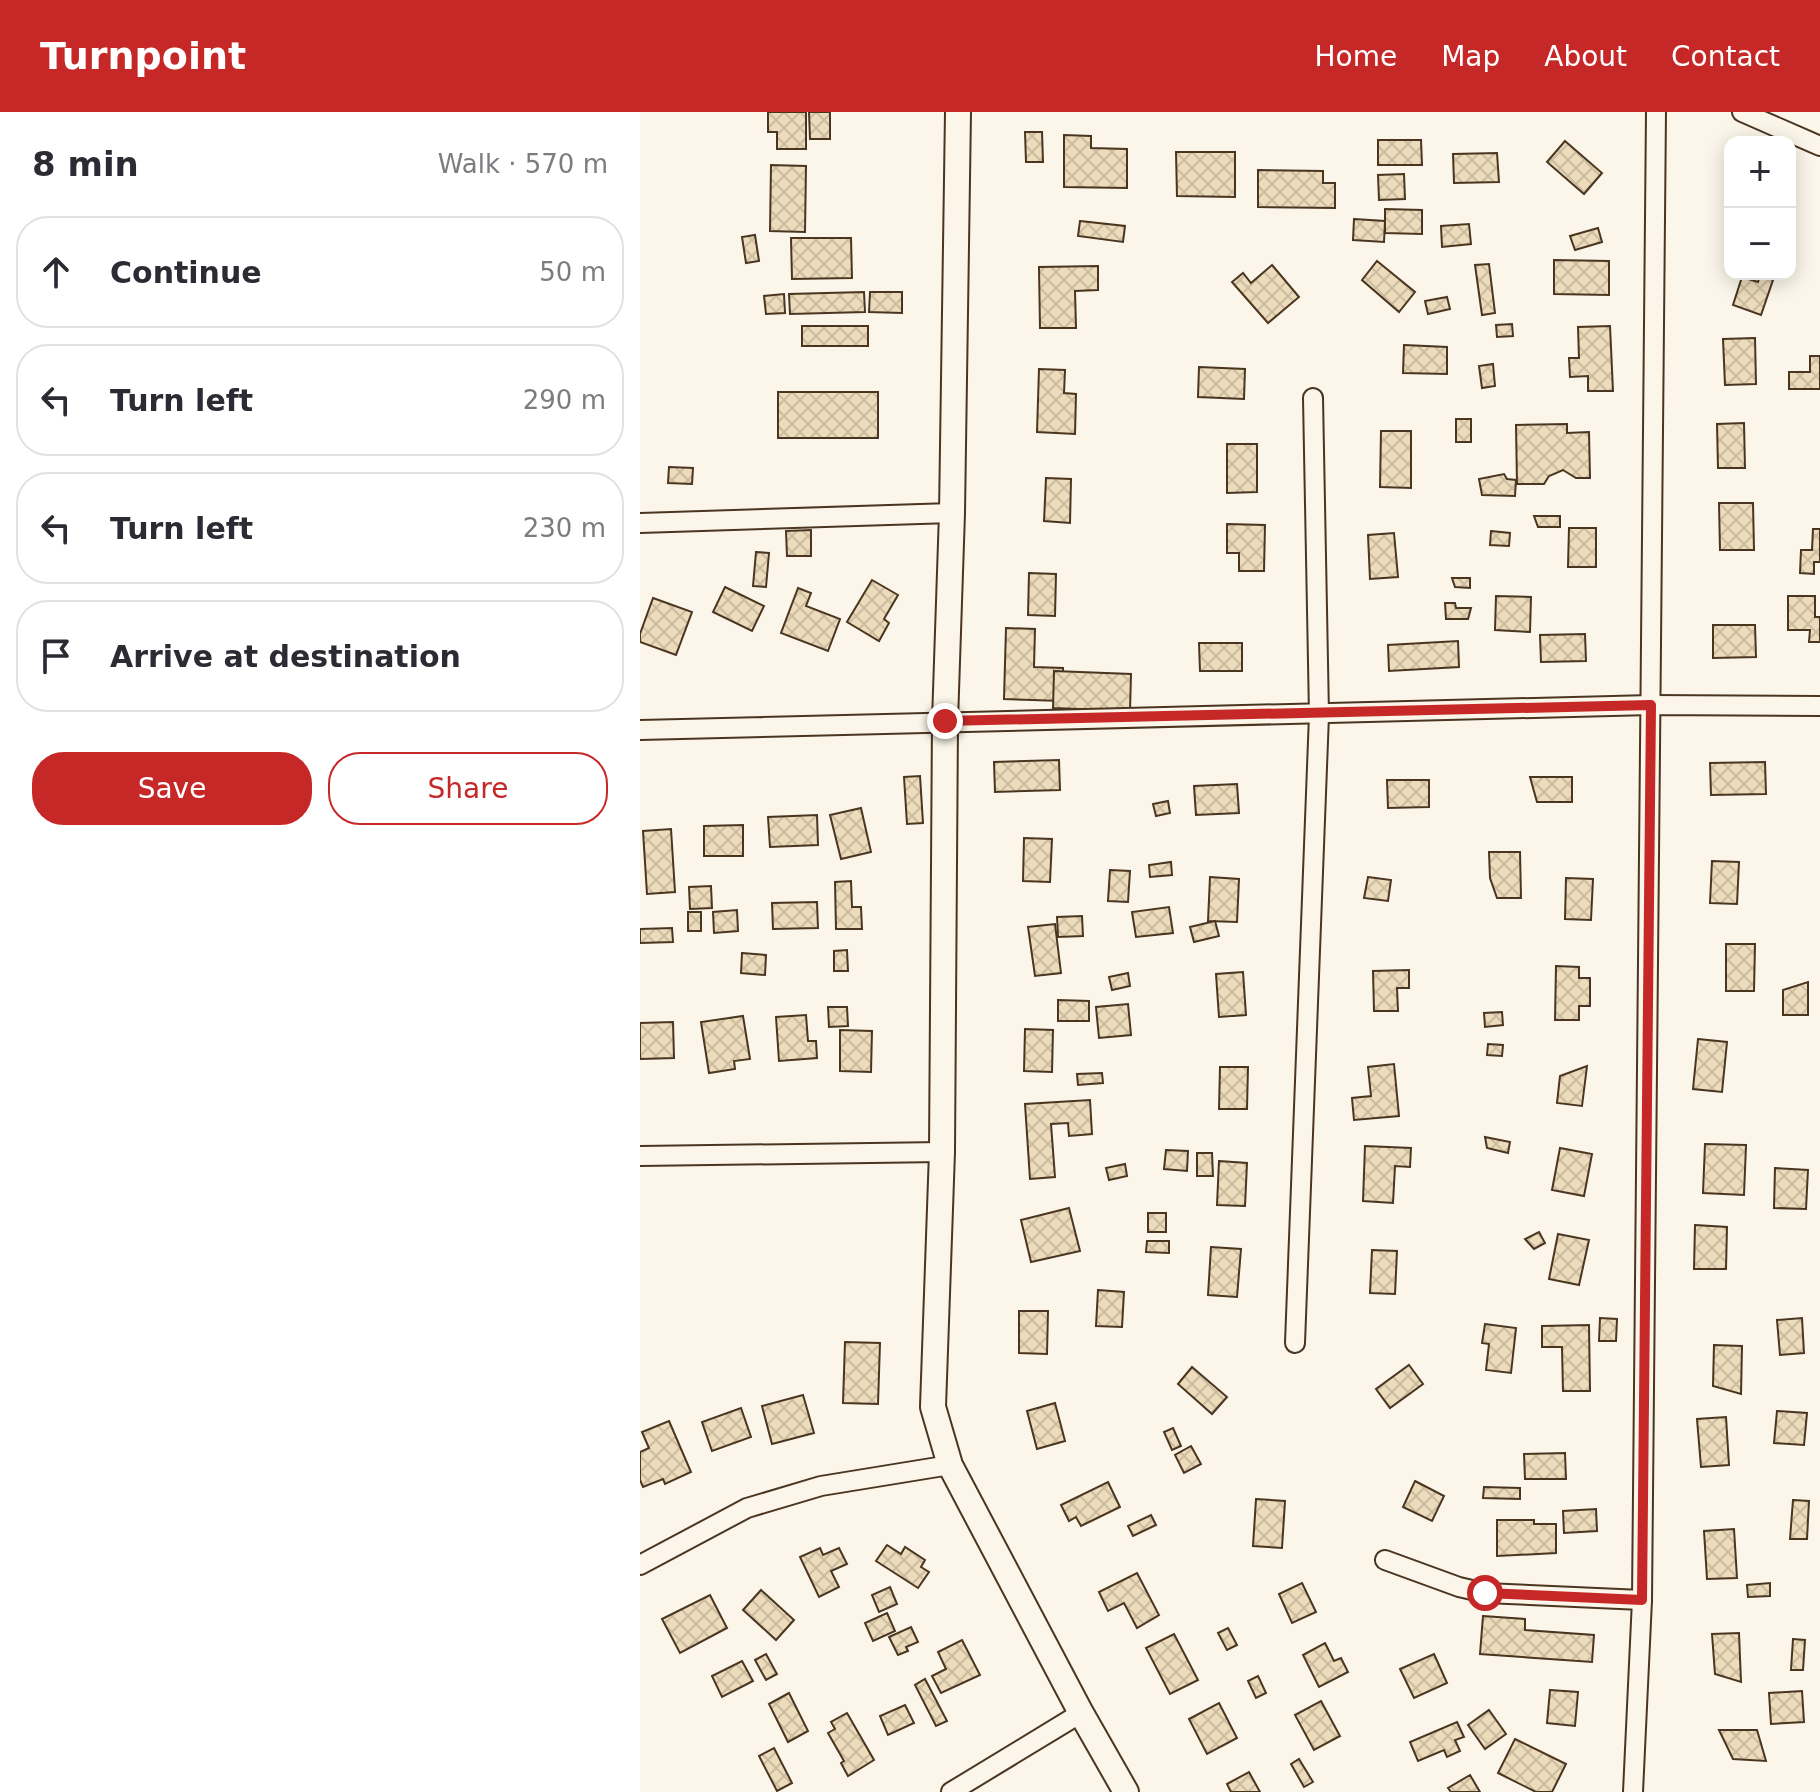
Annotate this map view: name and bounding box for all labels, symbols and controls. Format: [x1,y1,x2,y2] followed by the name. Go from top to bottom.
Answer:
[40,34,246,78] text: Turnpoint
[1314,40,1397,73] text: Home
[1441,40,1500,73] text: Map
[1544,40,1627,73] text: About
[1671,40,1780,73] text: Contact
[1724,136,1796,280] map controls
[1724,136,1796,208] button: +
[32,144,139,184] text: 8 min
[438,149,608,179] text: Walk · 570 m
[1724,208,1796,280] button: −
[34,250,78,294] icon: ahead
[110,255,262,290] text: Continue
[539,257,606,287] text: 50 m
[34,378,78,422] icon: left
[110,383,253,418] text: Turn left
[523,385,606,415] text: 290 m
[34,506,78,550] icon: left
[110,511,253,546] text: Turn left
[523,513,606,543] text: 230 m
[34,634,78,678] icon: arrive
[110,639,461,674] text: Arrive at destination
[927,703,963,739] route end
[32,752,312,825] button: Save
[328,752,608,825] button: Share
[1467,1575,1503,1611] route start

